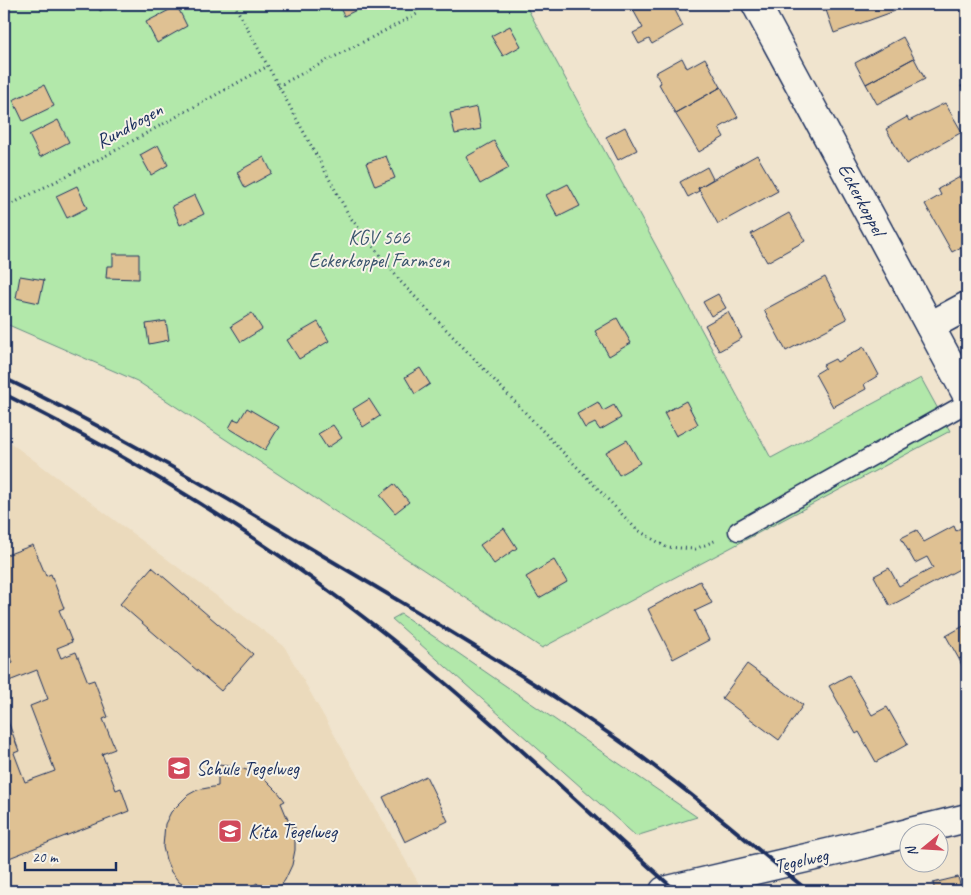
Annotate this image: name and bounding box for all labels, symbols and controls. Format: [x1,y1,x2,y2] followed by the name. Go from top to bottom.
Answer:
[91,96,168,154] street label: Rundbogen
[832,159,893,243] street label: Eckerkoppel
[309,225,450,273] park label: KGV 566 Eckerkoppel Farmsen
[166,755,192,781] school or university icon: Schule Tegelweg
[196,756,300,781] place label: Schule Tegelweg
[217,818,243,844] school or university icon: Kita Tegelweg
[248,819,339,844] place label: Kita Tegelweg
[898,822,948,872] north arrow
[25,840,116,872] scale bar
[772,842,831,879] street label: Tegelweg
[902,843,922,859] text: N
[32,848,59,867] text: 20 m

